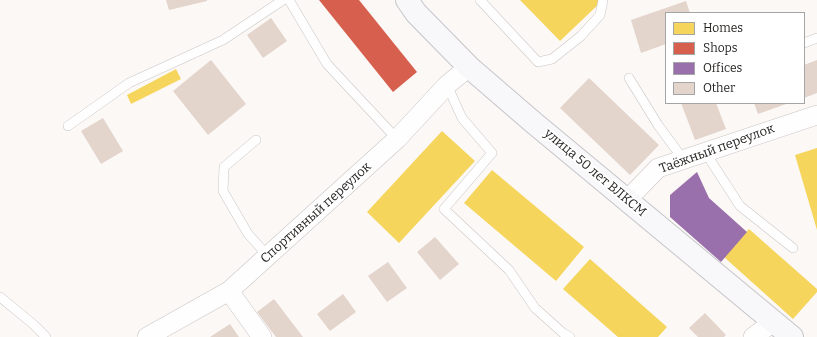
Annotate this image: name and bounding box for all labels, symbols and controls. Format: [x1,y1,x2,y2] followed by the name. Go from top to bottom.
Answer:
[665,12,805,104] legend
[703,21,743,35] text: Homes
[703,41,737,55] text: Shops
[703,61,742,75] text: Offices
[703,81,735,95] text: Other
[657,121,777,177] street label: Таёжный переулок
[541,126,649,220] street label: улица 50 лет ВЛКСМ
[258,159,374,267] street label: Спортивный переулок

